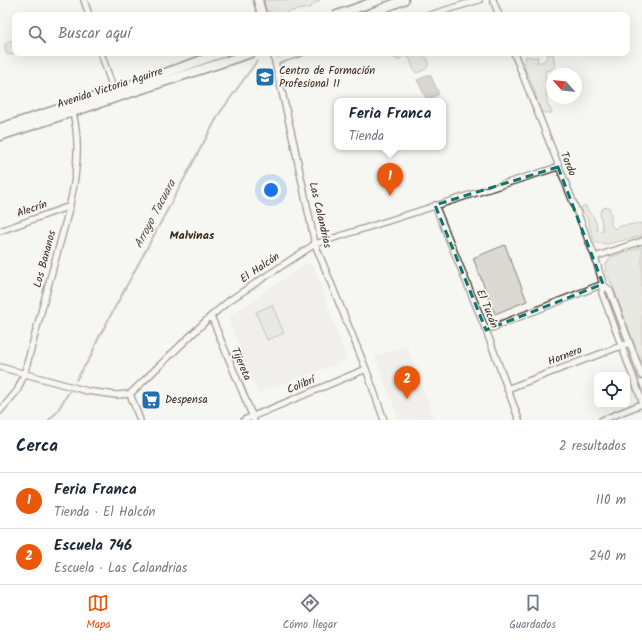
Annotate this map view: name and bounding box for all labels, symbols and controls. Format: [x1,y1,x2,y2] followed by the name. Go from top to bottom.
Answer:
[12,12,630,56] search box
[58,22,131,46] text: Buscar aquí
[26,23,48,45] icon: search
[55,62,165,114] street label: Avenida Victoria Aguirre
[279,62,375,93] place label: Centro de Formación Profesional 11
[254,66,276,88] school or university icon: Centro de Formación Profesional 11
[546,68,582,104] north arrow
[334,98,446,150] popup
[349,102,431,126] text: Feria Franca
[349,126,384,147] text: Tienda
[555,149,581,179] street label: Tordo
[377,163,403,196] pin: 1
[129,175,182,252] water label: Arroyo Tacuara
[261,180,281,200] your location
[304,180,336,250] street label: Las Calandrias
[14,195,50,223] street label: Alecrín
[170,226,215,245] district label: Malvinas
[29,228,61,290] street label: Los Bananos
[237,248,284,288] street label: El Halcón
[471,287,503,331] street label: El Tucán
[545,341,585,371] street label: Hornero
[226,345,256,383] street label: Tijereta
[394,366,420,399] pin: 2
[284,370,320,399] street label: Colibrí
[594,372,630,408] map controls
[594,372,630,408] button: locate
[140,389,162,411] supermarket icon: Despensa
[165,391,208,409] place label: Despensa
[16,433,58,460] text: Cerca
[559,436,626,457] text: 2 resultados
[54,478,137,502] text: Feria Franca
[27,490,31,511] text: 1
[596,490,626,511] text: 110 m
[54,502,156,523] text: Tienda · El Halcón
[54,534,132,558] text: Escuela 746
[25,546,33,567] text: 2
[589,546,626,567] text: 240 m
[54,558,187,579] text: Escuela · Las Calandrias
[86,592,110,634] tab: Mapa
[283,592,337,634] tab: Cómo llegar
[509,592,556,634] tab: Guardados

